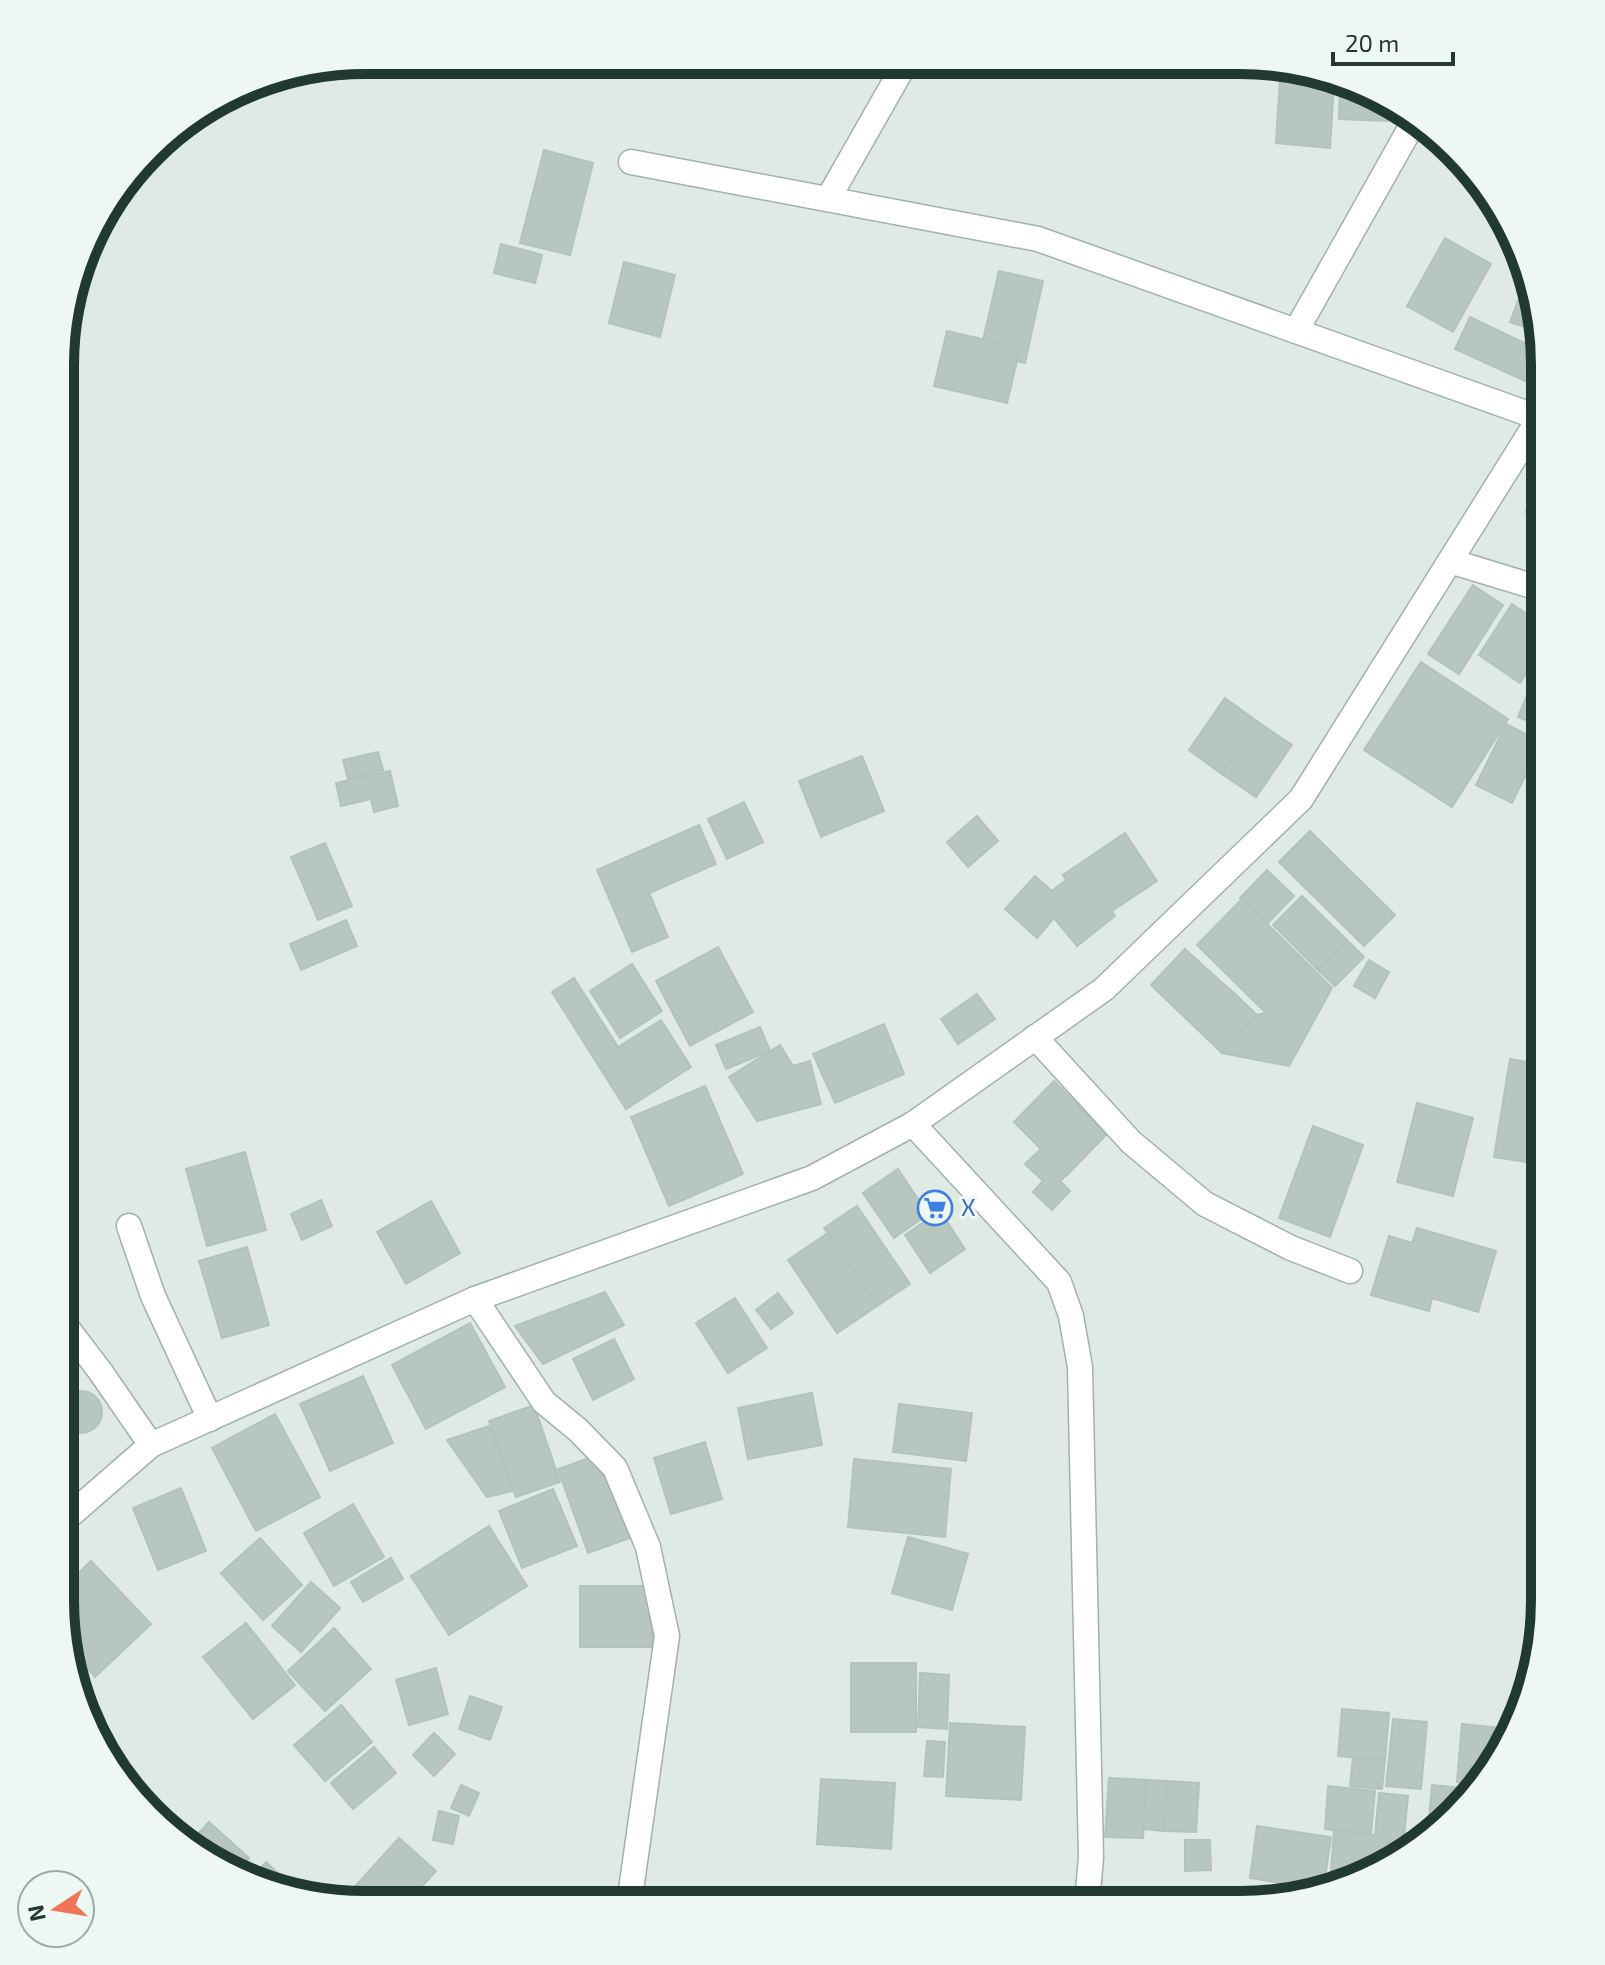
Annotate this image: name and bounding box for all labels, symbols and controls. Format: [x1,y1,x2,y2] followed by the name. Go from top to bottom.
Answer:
[1333,16,1453,66] scale bar
[1345,28,1399,57] text: 20 m
[916,1189,954,1227] supermarket icon: X
[961,1192,976,1221] place label: X
[16,1869,96,1949] north arrow
[21,1903,50,1924] text: N

